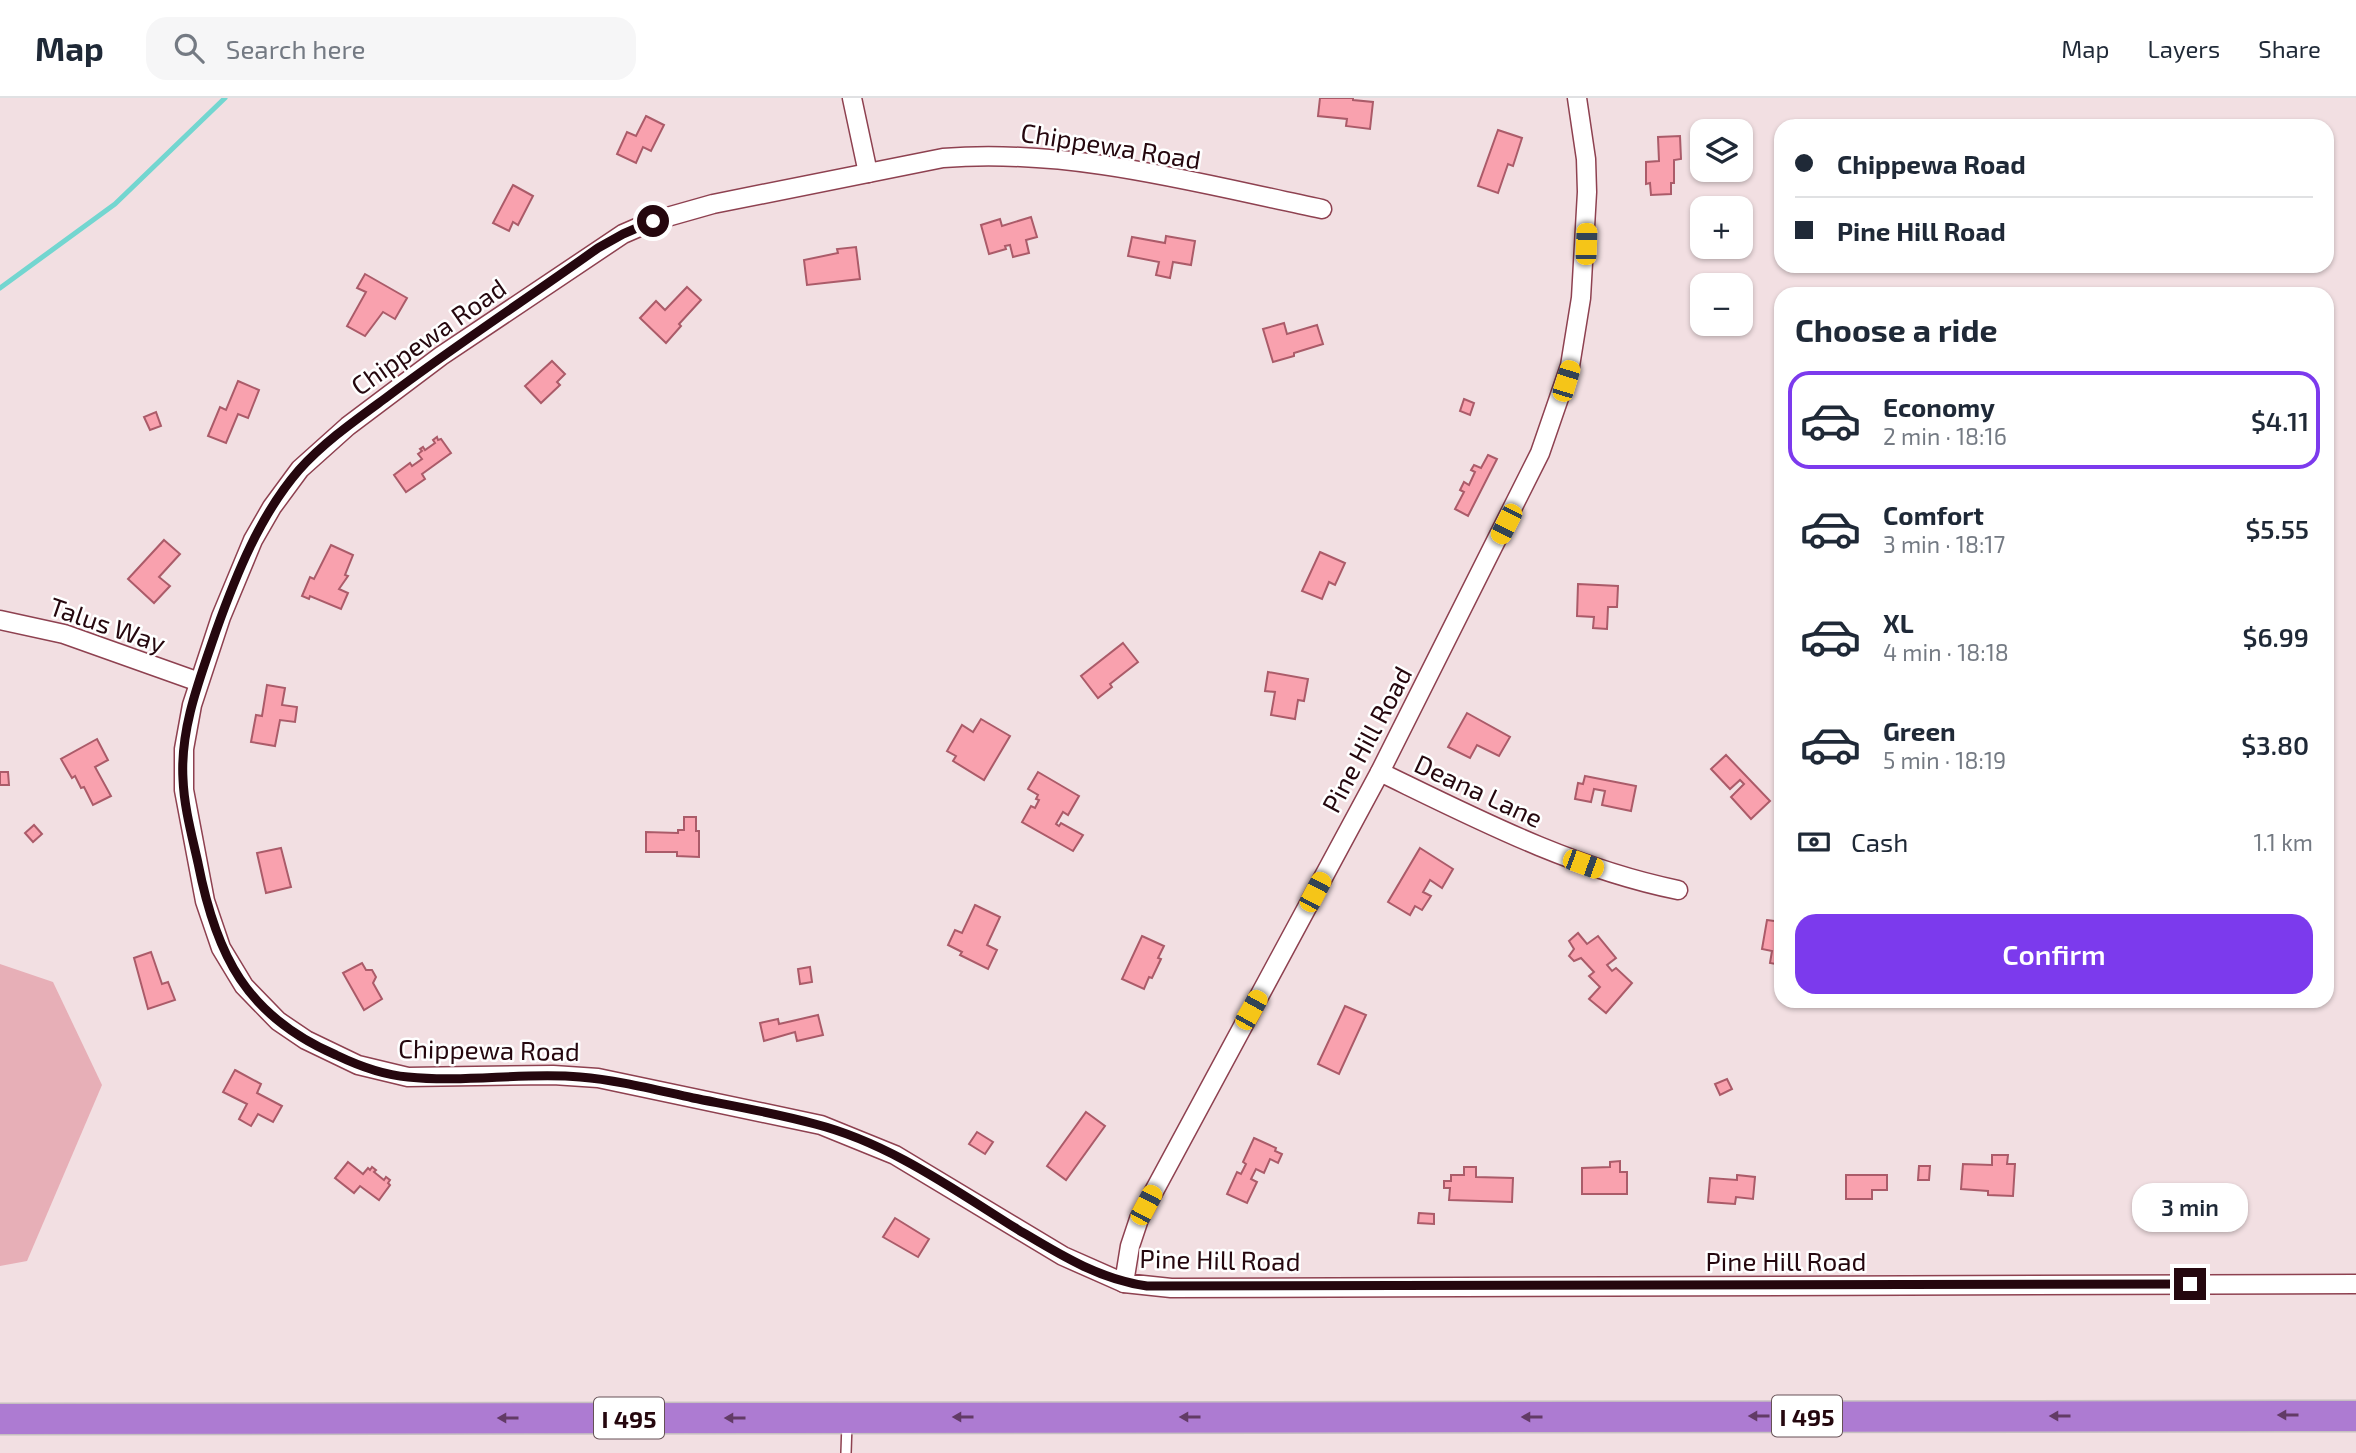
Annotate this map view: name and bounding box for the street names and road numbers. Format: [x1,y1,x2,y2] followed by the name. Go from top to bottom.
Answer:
[1019,115,1203,175] street label: Chippewa Road
[345,271,511,401] street label: Chippewa Road
[46,590,170,658] street label: Talus Way
[1315,661,1417,817] street label: Pine Hill Road
[1410,747,1548,833] street label: Deana Lane
[398,1032,580,1066] street label: Chippewa Road
[1139,1242,1301,1276] street label: Pine Hill Road
[1706,1245,1866,1276] street label: Pine Hill Road
[1772,1396,1842,1436] road number: I 495
[594,1398,664,1438] road number: I 495

